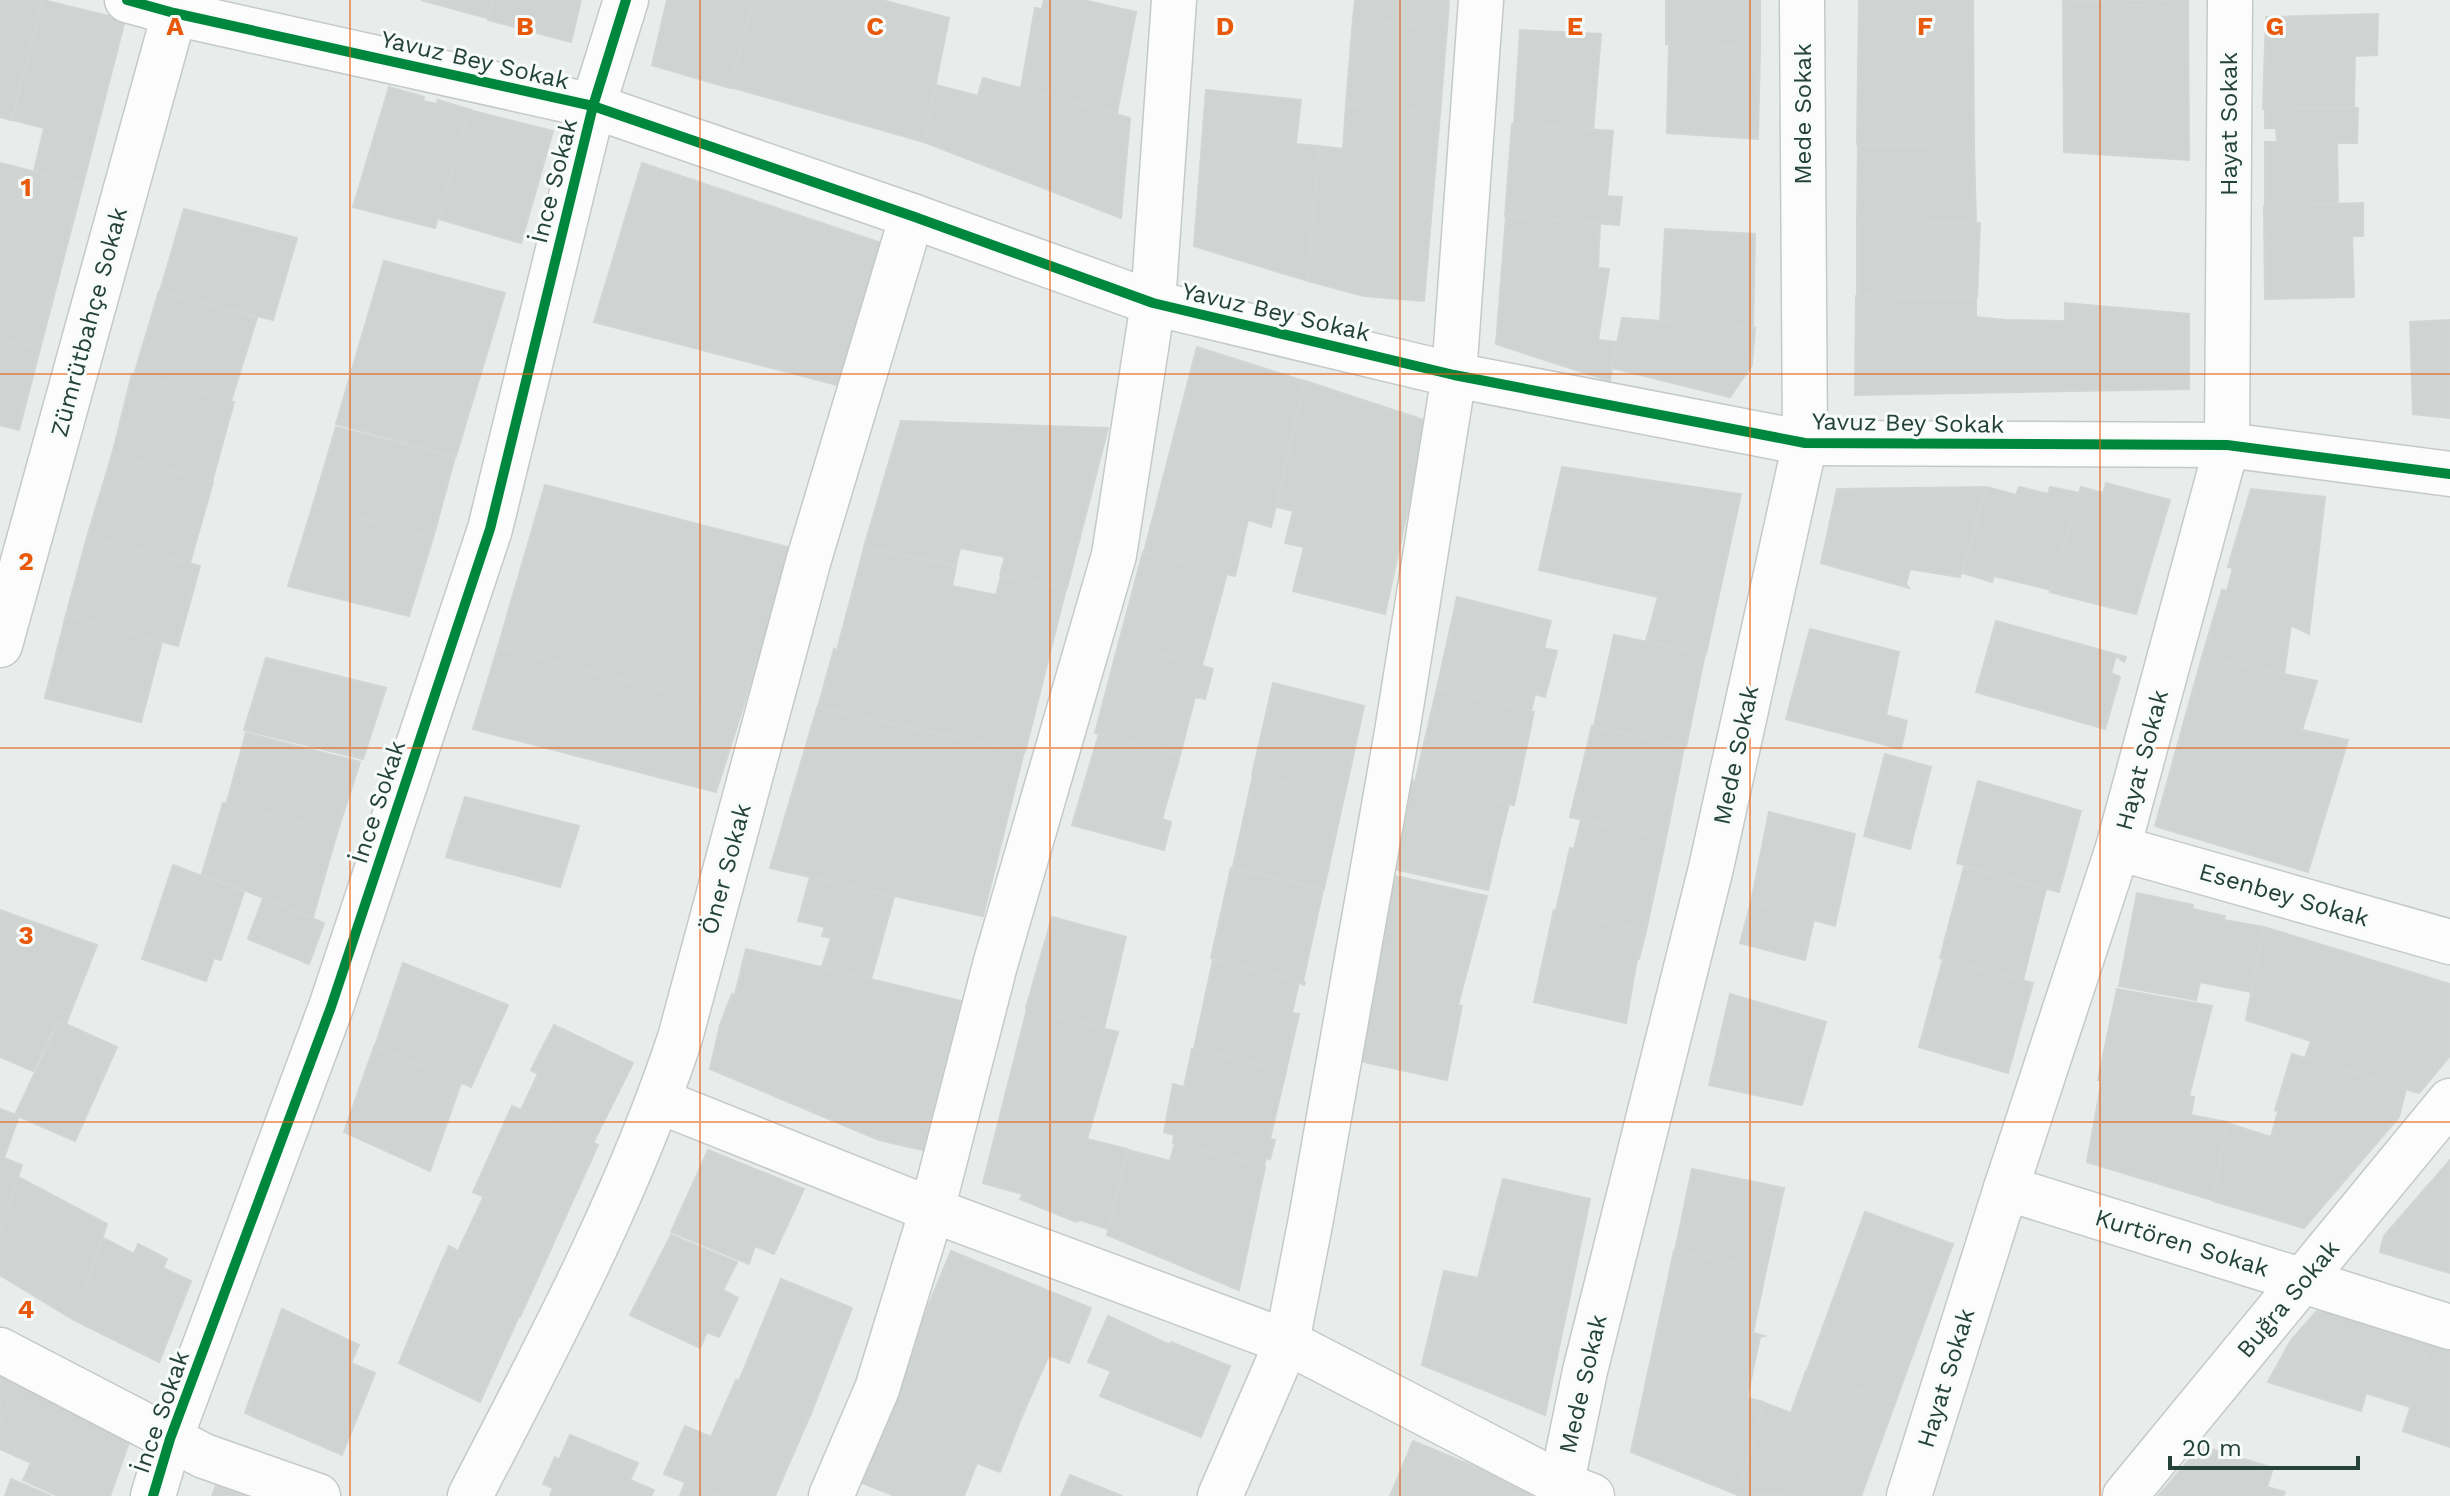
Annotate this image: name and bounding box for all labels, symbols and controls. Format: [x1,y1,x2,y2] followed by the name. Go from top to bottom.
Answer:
[166,11,184,41] text: A
[866,11,884,41] text: C
[1216,11,1234,41] text: D
[1567,11,1583,41] text: E
[1917,11,1933,41] text: F
[2266,11,2284,41] text: G
[378,24,572,96] street label: Yavuz Bey Sokak
[1789,43,1817,185] street label: Mede Sokak
[2215,52,2243,196] street label: Hayat Sokak
[525,115,583,246] street label: İnce Sokak
[20,172,32,202] text: 1
[45,204,133,440] street label: Zümrütbahçe Sokak
[1179,277,1373,347] street label: Yavuz Bey Sokak
[1812,407,2005,439] street label: Yavuz Bey Sokak
[18,546,34,576] text: 2
[1708,682,1764,827] street label: Mede Sokak
[2110,686,2174,833] street label: Hayat Sokak
[345,737,411,867] street label: İnce Sokak
[695,800,757,937] street label: Öner Sokak
[2196,857,2372,933] street label: Esenbey Sokak
[18,920,34,950] text: 3
[2092,1203,2273,1283] street label: Kurtören Sokak
[2231,1234,2345,1363] street label: Buğra Sokak
[18,1294,35,1324] text: 4
[1912,1305,1981,1451] street label: Hayat Sokak
[1553,1311,1613,1456] street label: Mede Sokak
[127,1347,195,1477] street label: İnce Sokak
[2170,1420,2358,1470] scale bar
[2182,1434,2242,1462] text: 20 m

